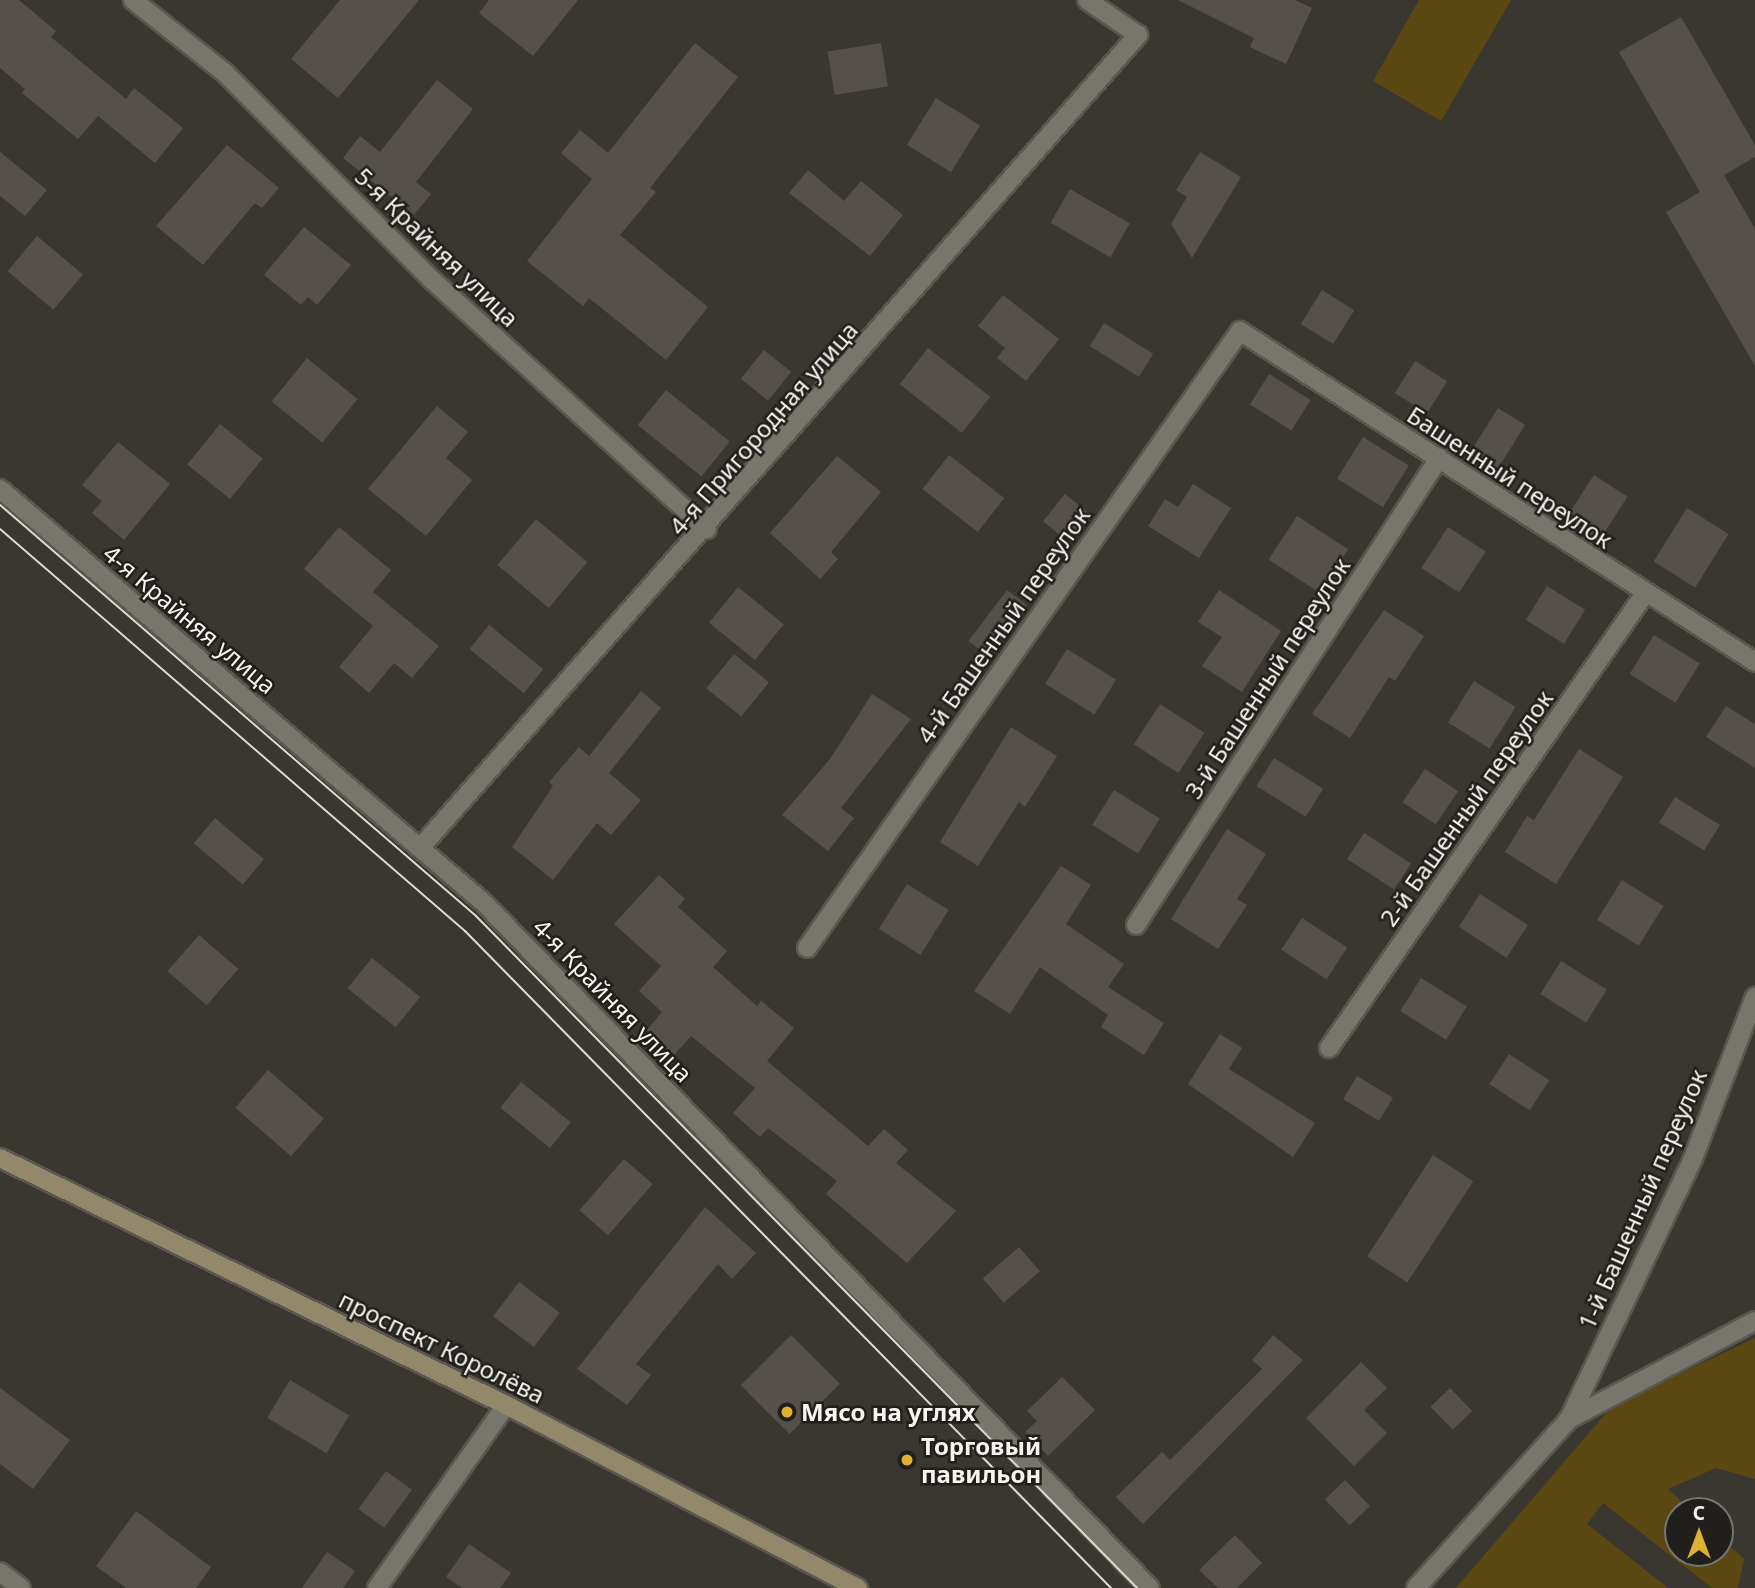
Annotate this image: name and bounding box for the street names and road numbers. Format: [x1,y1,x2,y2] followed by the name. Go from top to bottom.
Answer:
[349,162,525,332] street label: 5-я Крайняя улица
[663,316,863,540] street label: 4-я Пригородная улица
[1402,400,1618,554] street label: Башенный переулок
[911,502,1095,748] street label: 4-й Башенный переулок
[98,539,282,699] street label: 4-я Крайняя улица
[1178,552,1356,804] street label: 3-й Башенный переулок
[1374,685,1558,931] street label: 2-й Башенный переулок
[528,912,698,1088] street label: 4-я Крайняя улица
[1572,1065,1712,1333] street label: 1-й Башенный переулок
[335,1285,549,1409] street label: проспект Королёва

